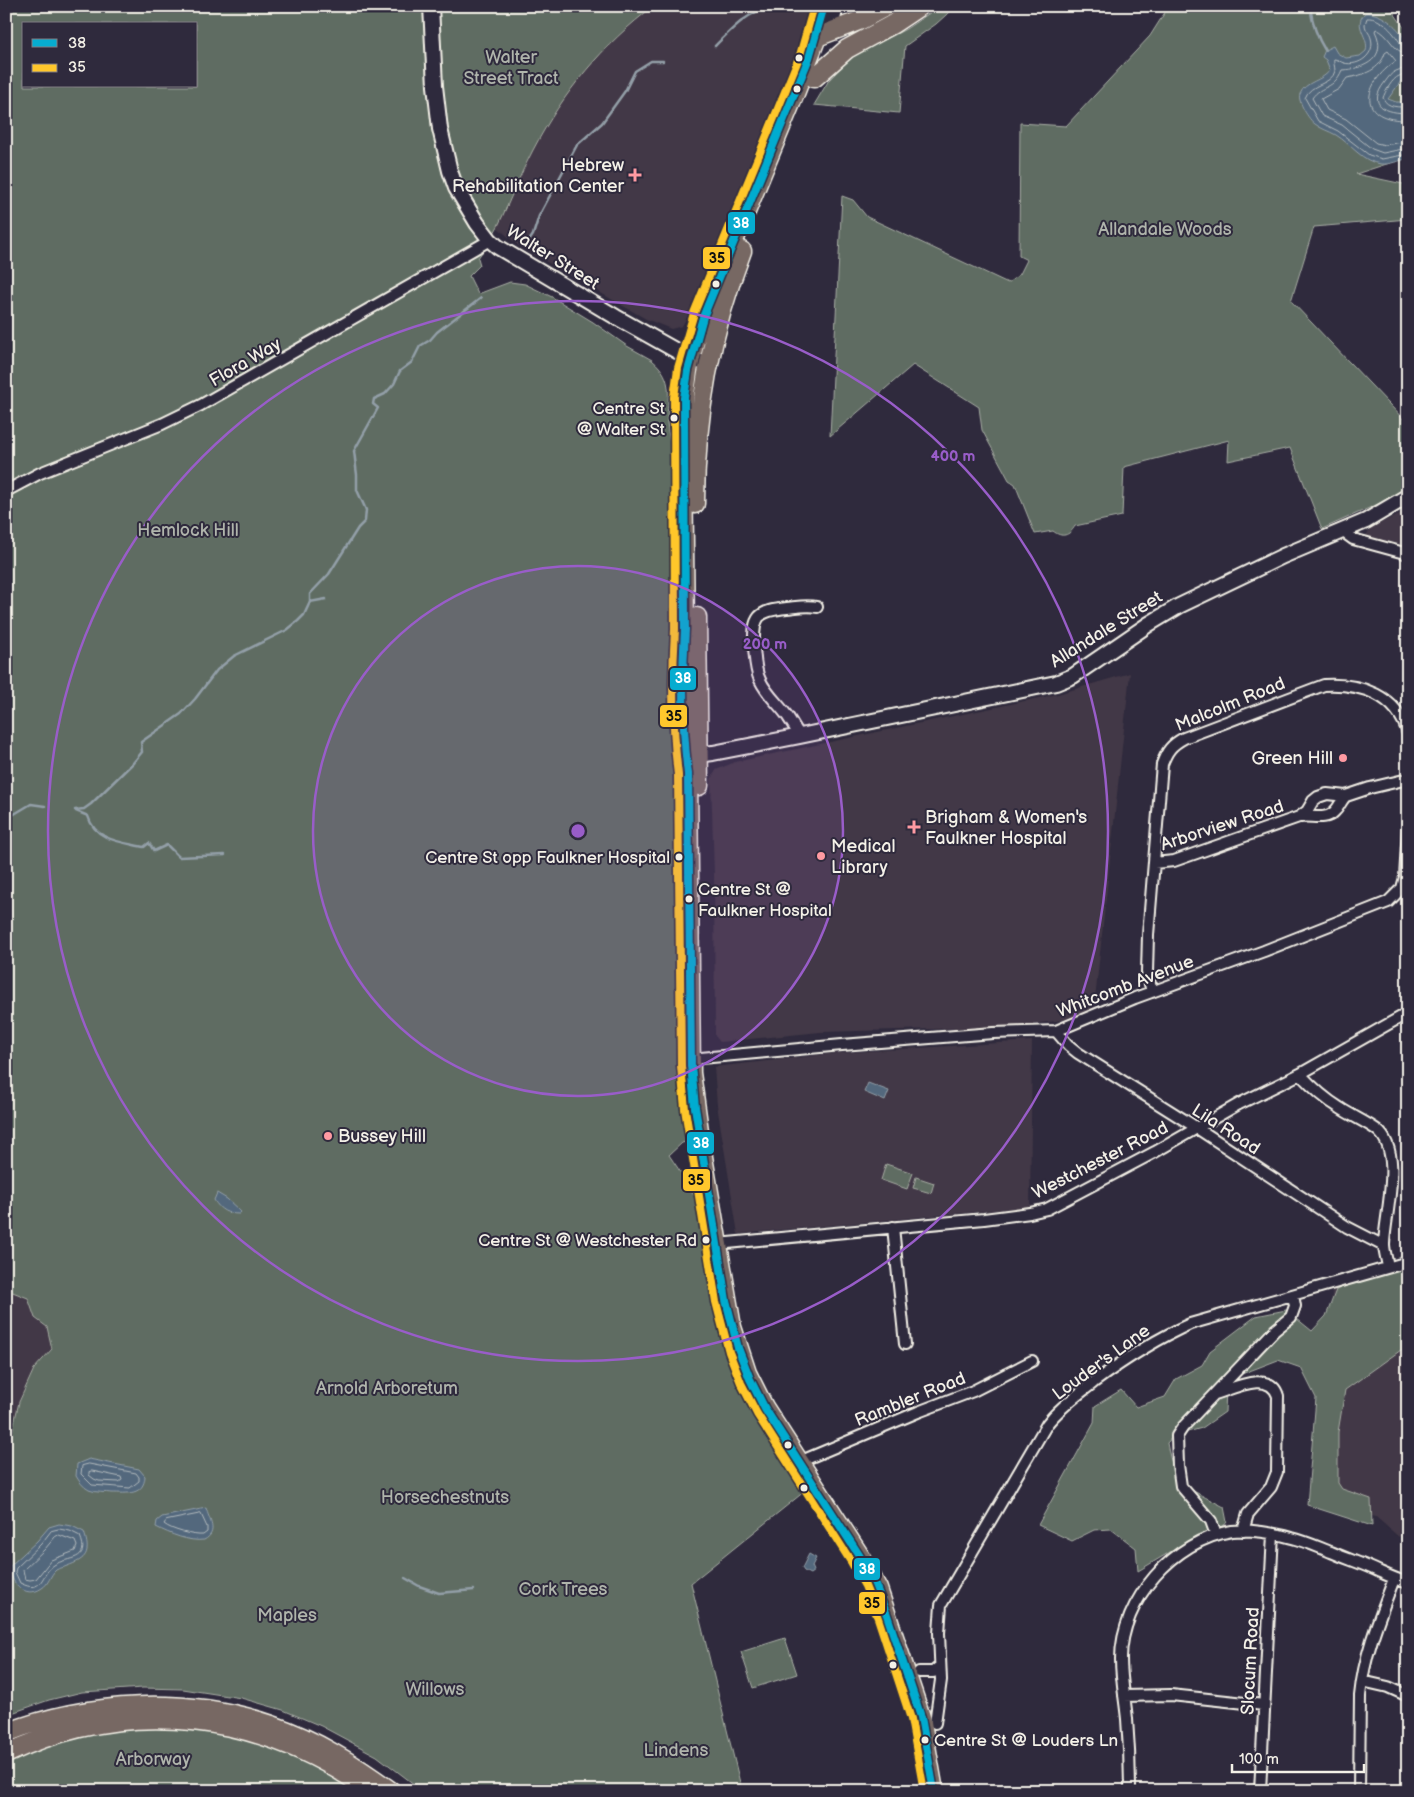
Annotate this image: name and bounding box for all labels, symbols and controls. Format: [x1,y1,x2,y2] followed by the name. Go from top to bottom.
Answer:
[22,22,198,88] legend
[68,34,86,53] text: 38
[463,47,559,89] park label: Walter Street Tract
[794,53,804,63] unlabelled marker
[68,58,86,77] text: 35
[792,84,802,94] unlabelled marker
[452,155,624,197] place label: Hebrew Rehabilitation Center
[628,168,642,182] marker: Hebrew Rehabilitation Center
[727,211,756,235] line badge: 38
[733,215,749,232] text: 38
[1098,219,1232,240] park label: Allandale Woods
[502,221,604,295] street label: Walter Street
[702,246,731,270] line badge: 35
[709,250,725,267] text: 35
[711,279,721,289] unlabelled marker
[206,333,285,391] street label: Flora Way
[577,399,666,440] place label: Centre St @ Walter St
[669,413,679,423] marker: Centre St @ Walter St
[931,447,975,466] text: 400 m
[137,520,239,541] park label: Hemlock Hill
[1046,586,1167,672] street label: Allandale Street
[743,635,787,654] text: 200 m
[669,667,697,691] line badge: 38
[675,670,691,687] text: 38
[1172,673,1288,736] street label: Malcolm Road
[659,704,688,728] line badge: 35
[666,708,682,725] text: 35
[1252,748,1333,769] place label: Green Hill
[1337,752,1349,764] marker: Green Hill
[1158,796,1286,855] street label: Arborview Road
[925,807,1087,849] place label: Brigham & Women's Faulkner Hospital
[907,820,921,834] marker: Brigham & Women's Faulkner Hospital
[569,822,587,840] centre of rings
[831,836,896,878] place label: Medical Library
[425,848,670,868] place label: Centre St opp Faulkner Hospital
[815,850,827,862] marker: Medical Library
[674,852,684,862] marker: Centre St opp Faulkner Hospital
[698,880,832,921] place label: Centre St @ Faulkner Hospital
[684,894,694,904] marker: Centre St @ Faulkner Hospital
[1054,951,1197,1022] street label: Whitcomb Avenue
[1188,1100,1264,1159] street label: Lila Road
[1029,1117,1172,1204] street label: Westchester Road
[338,1126,426,1147] place label: Bussey Hill
[322,1130,334,1142] marker: Bussey Hill
[686,1131,715,1155] line badge: 38
[693,1135,709,1152] text: 38
[682,1168,711,1192] line badge: 35
[688,1172,704,1189] text: 35
[478,1231,697,1251] place label: Centre St @ Westchester Rd
[701,1235,711,1245] marker: Centre St @ Westchester Rd
[1048,1320,1154,1405] street label: Louder's Lane
[852,1368,969,1431] street label: Rambler Road
[316,1378,458,1399] park label: Arnold Arboretum
[783,1440,793,1450] unlabelled marker
[799,1483,809,1493] unlabelled marker
[381,1487,509,1508] park label: Horsechestnuts
[853,1557,881,1581] line badge: 38
[859,1561,875,1578] text: 38
[519,1579,608,1600] park label: Cork Trees
[858,1591,886,1615] line badge: 35
[864,1595,880,1612] text: 35
[257,1605,317,1626] park label: Maples
[1237,1607,1264,1715] street label: Slocum Road
[888,1660,898,1670] unlabelled marker
[406,1679,464,1700] park label: Willows
[934,1731,1118,1751] place label: Centre St @ Louders Ln
[920,1735,930,1745] marker: Centre St @ Louders Ln
[644,1740,708,1761] park label: Lindens
[1232,1742,1364,1774] scale bar
[116,1749,191,1770] park label: Arborway
[1239,1750,1279,1769] text: 100 m

